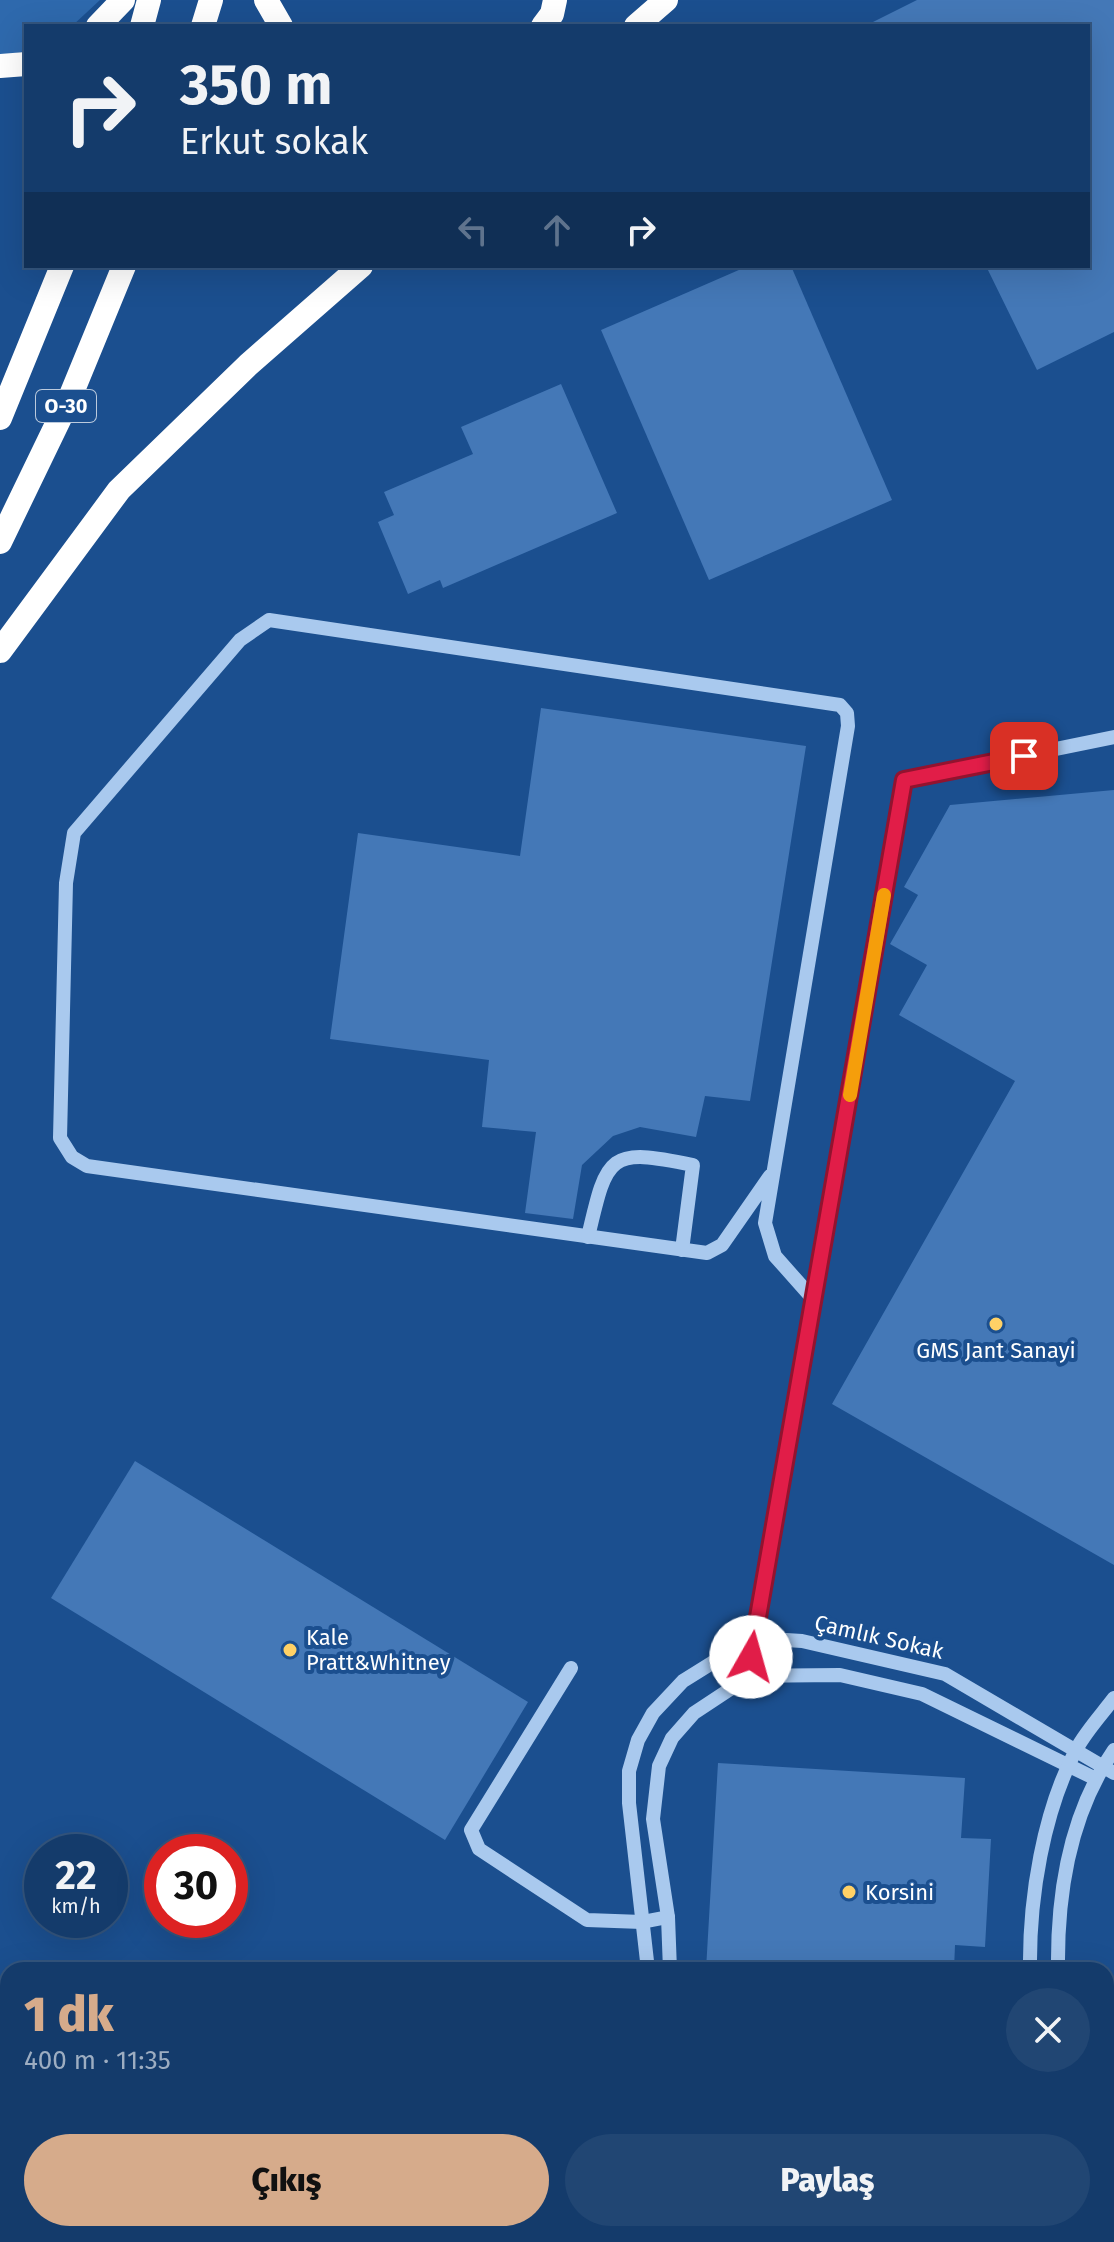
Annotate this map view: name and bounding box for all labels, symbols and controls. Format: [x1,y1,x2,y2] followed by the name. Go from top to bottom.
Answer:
[180,52,333,119] text: 350 m
[48,56,152,160] icon: right
[180,120,368,164] text: Erkut sokak
[451,208,495,252] icon: left
[535,208,579,252] icon: ahead
[619,208,663,252] icon: right
[36,390,96,422] road number: O-30
[990,722,1058,790] pin
[1002,734,1046,778] icon: arrive
[987,1315,1005,1333] marker: GMS Jant Sanayi
[916,1337,1076,1364] place label: GMS Jant Sanayi
[812,1609,947,1666] street label: Çamlık Sokak
[709,1615,793,1699] position arrow
[306,1624,451,1676] place label: Kale Pratt&Whitney
[281,1641,299,1659] marker: Kale Pratt&Whitney
[144,1834,248,1938] speed limit sign: 30
[55,1852,97,1900] text: 22
[865,1879,934,1906] place label: Korsini
[840,1883,858,1901] marker: Korsini
[51,1894,101,1918] text: km/h
[24,1986,114,2044] text: 1 dk
[1006,1988,1090,2072] button: close
[24,2045,171,2076] text: 400 m · 11:35
[24,2134,549,2226] button: Çıkış
[565,2134,1090,2226] button: Paylaş

